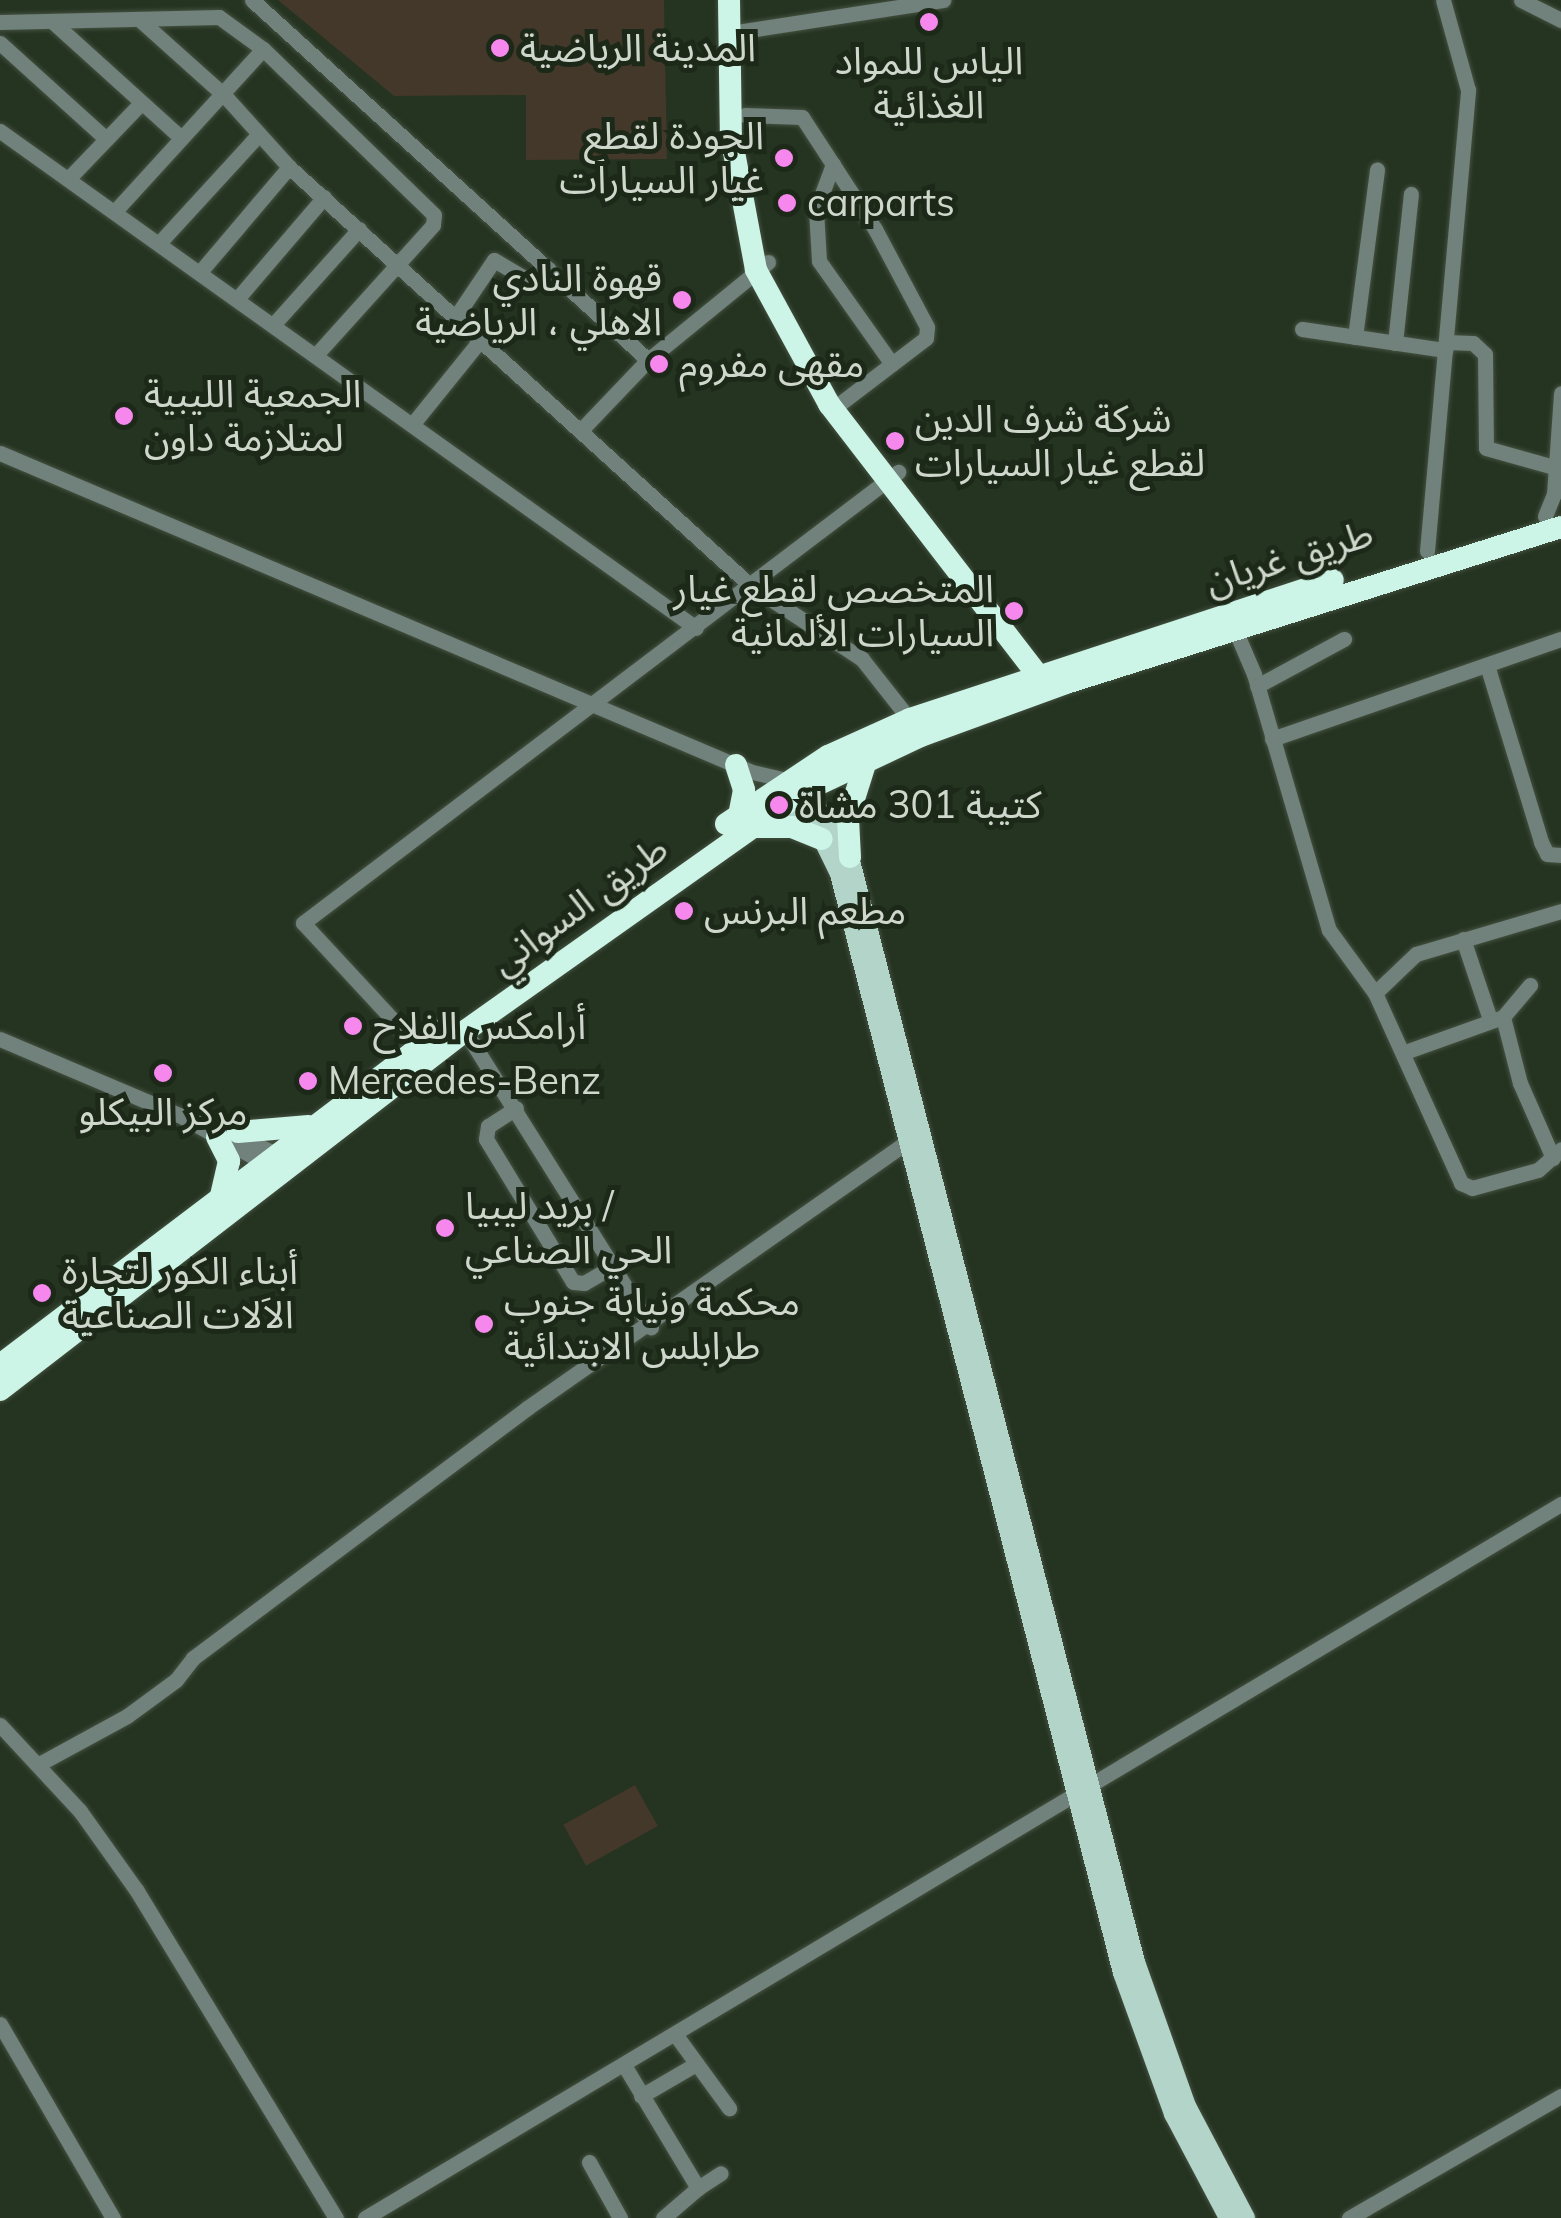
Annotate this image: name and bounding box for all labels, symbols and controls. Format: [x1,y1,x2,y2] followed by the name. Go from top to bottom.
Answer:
[918,11,940,33] marker: الياس للمواد الغذائية
[520,25,756,71] place label: المدينة الرياضية
[489,37,511,59] marker: المدينة الرياضية
[835,38,1023,127] place label: الياس للمواد الغذائية
[560,113,764,202] place label: الجودة لقطع غيار السيارات
[773,147,795,169] marker: الجودة لقطع غيار السيارات
[807,180,955,226] place label: carparts
[776,192,798,214] marker: carparts
[415,255,662,344] place label: قهوة النادي الاهلي ، الرياضية
[671,289,693,311] marker: قهوة النادي الاهلي ، الرياضية
[679,341,864,387] place label: مقهى مفروم
[648,353,670,375] marker: مقهى مفروم
[144,371,362,460] place label: الجمعية الليبية لمتلازمة داون
[915,396,1205,486] place label: شركة شرف الدين لقطع غيار السيارات
[113,405,135,427] marker: الجمعية الليبية لمتلازمة داون
[884,430,906,452] marker: شركة شرف الدين لقطع غيار السيارات
[1200,510,1378,604] street label: طريق غريان
[673,566,994,656] place label: المتخصص لقطع غيار السيارات الألمانية
[1003,600,1025,622] marker: المتخصص لقطع غيار السيارات الألمانية
[799,782,1041,828] place label: كتيبة 301 مشاة
[768,794,790,816] marker: كتيبة 301 مشاة
[481,825,677,985] street label: طريق السواني
[704,888,906,934] place label: مطعم البرنس
[673,900,695,922] marker: مطعم البرنس
[373,1003,586,1049] place label: أرامكس الفلاح
[342,1015,364,1037] marker: أرامكس الفلاح
[328,1058,601,1104] place label: Mercedes-Benz
[152,1062,174,1084] marker: مركز البيكلو
[297,1070,319,1092] marker: Mercedes-Benz
[79,1089,247,1135] place label: مركز البيكلو
[465,1183,672,1272] place label: بريد ليبيا / الحي الصناعي
[434,1217,456,1239] marker: بريد ليبيا / الحي الصناعي
[62,1248,298,1338] place label: أبناء الكور لتجارة الاَلات الصناعية
[504,1279,800,1368] place label: محكمة ونيابة جنوب طرابلس الابتدائية
[31,1282,53,1304] marker: أبناء الكور لتجارة الاَلات الصناعية
[473,1313,495,1335] marker: محكمة ونيابة جنوب طرابلس الابتدائية

